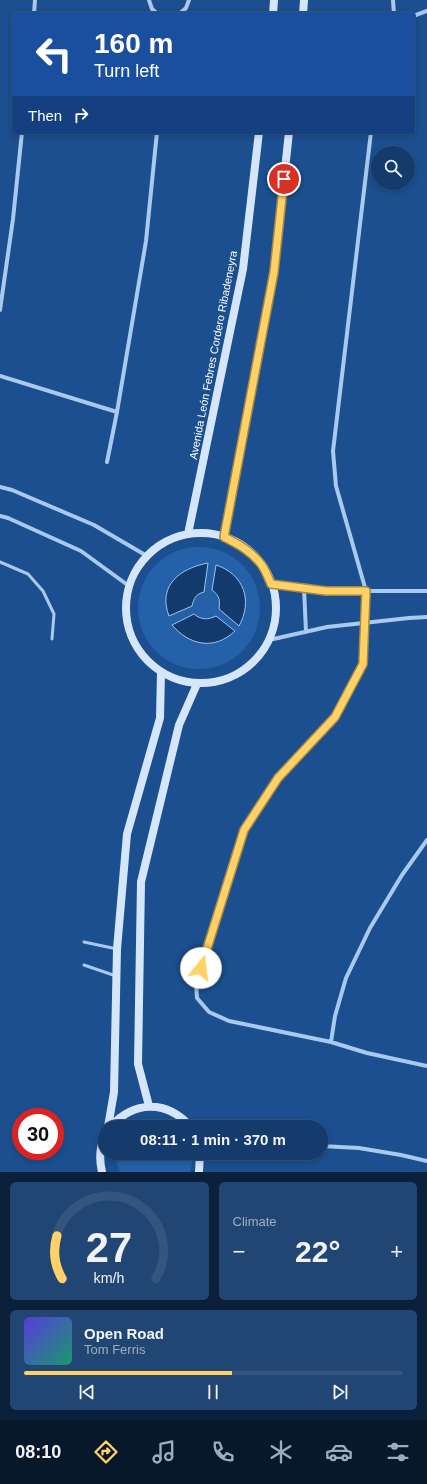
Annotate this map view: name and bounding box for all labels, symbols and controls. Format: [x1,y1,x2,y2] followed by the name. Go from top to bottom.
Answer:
[28,28,80,80] icon: left
[94,28,173,59] text: 160 m
[94,61,159,81] text: Turn left
[70,104,92,126] icon: right
[28,107,62,124] text: Then
[371,146,415,190] map controls
[371,146,415,190] button: search
[267,162,301,196] pin
[273,168,295,190] icon: arrive
[187,249,239,460] street label: Avenida León Febres Cordero Ribadeneyra
[180,947,222,989] position arrow
[12,1108,64,1160] speed limit sign: 30
[140,1131,286,1148] text: 08:11 · 1 min · 370 m
[233,1214,277,1229] text: Climate
[86,1224,132,1271] text: 27
[295,1235,340,1268] text: 22°
[233,1239,245,1264] text: −
[390,1239,403,1264] text: +
[94,1270,125,1286] text: km/h
[84,1325,164,1342] text: Open Road
[84,1342,145,1357] text: Tom Ferris
[76,1381,98,1403] icon: previous
[202,1381,224,1403] icon: pause
[329,1381,351,1403] icon: next
[92,1438,120,1466] icon: directions
[150,1438,178,1466] icon: music
[209,1438,237,1466] icon: phone
[267,1438,295,1466] icon: climate
[325,1438,353,1466] icon: car
[384,1438,412,1466] icon: filters
[15,1442,61,1462] text: 08:10

